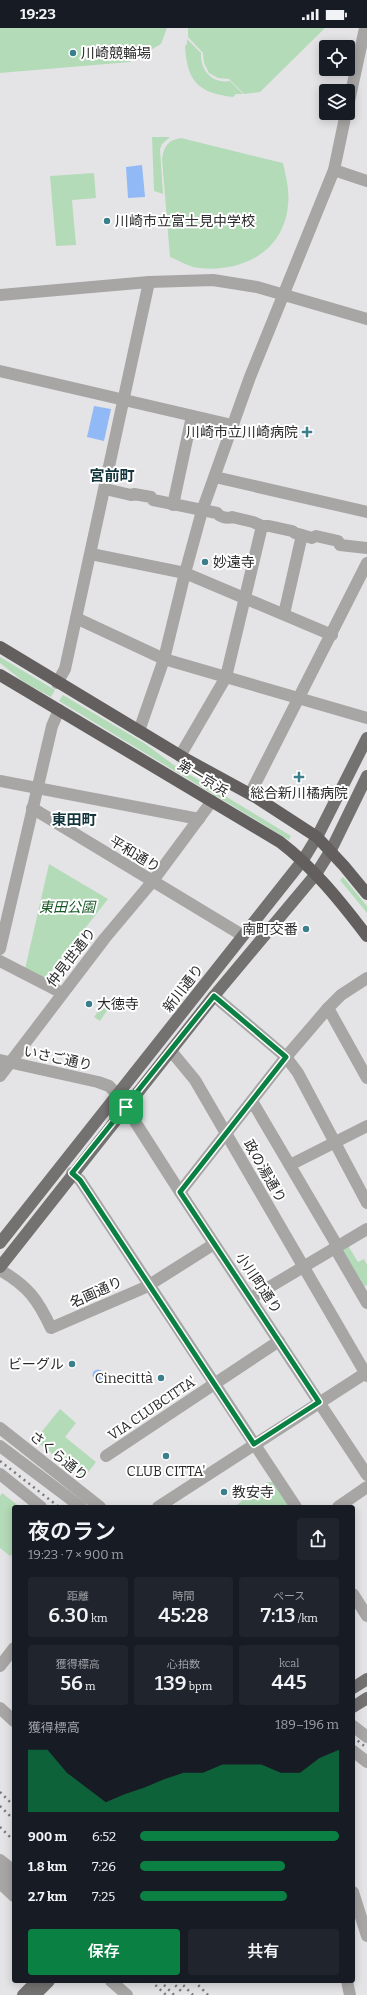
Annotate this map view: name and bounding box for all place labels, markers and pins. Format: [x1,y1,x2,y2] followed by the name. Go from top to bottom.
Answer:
[81,45,151,62] place label: 川崎競輪場
[68,48,78,58] marker: 川崎競輪場
[115,213,255,230] place label: 川崎市立富士見中学校
[102,216,112,226] marker: 川崎市立富士見中学校
[186,424,298,441] place label: 川崎市立川崎病院
[301,426,313,438] marker: 川崎市立川崎病院
[213,554,255,571] place label: 妙遠寺
[200,557,210,567] marker: 妙遠寺
[293,771,305,783] marker: 総合新川橘病院
[250,785,348,802] place label: 総合新川橘病院
[242,921,298,938] place label: 南町交番
[301,924,311,934] marker: 南町交番
[97,996,139,1013] place label: 大徳寺
[84,999,94,1009] marker: 大徳寺
[109,1090,143,1124] pin
[8,1356,64,1373] place label: ビーグル
[67,1359,77,1369] marker: ビーグル
[95,1370,153,1387] place label: Cinecittà
[156,1373,166,1383] marker: Cinecittà
[161,1451,171,1461] marker: CLUB CITTA'
[127,1463,205,1480] place label: CLUB CITTA'
[232,1484,274,1501] place label: 教安寺
[219,1487,229,1497] marker: 教安寺

